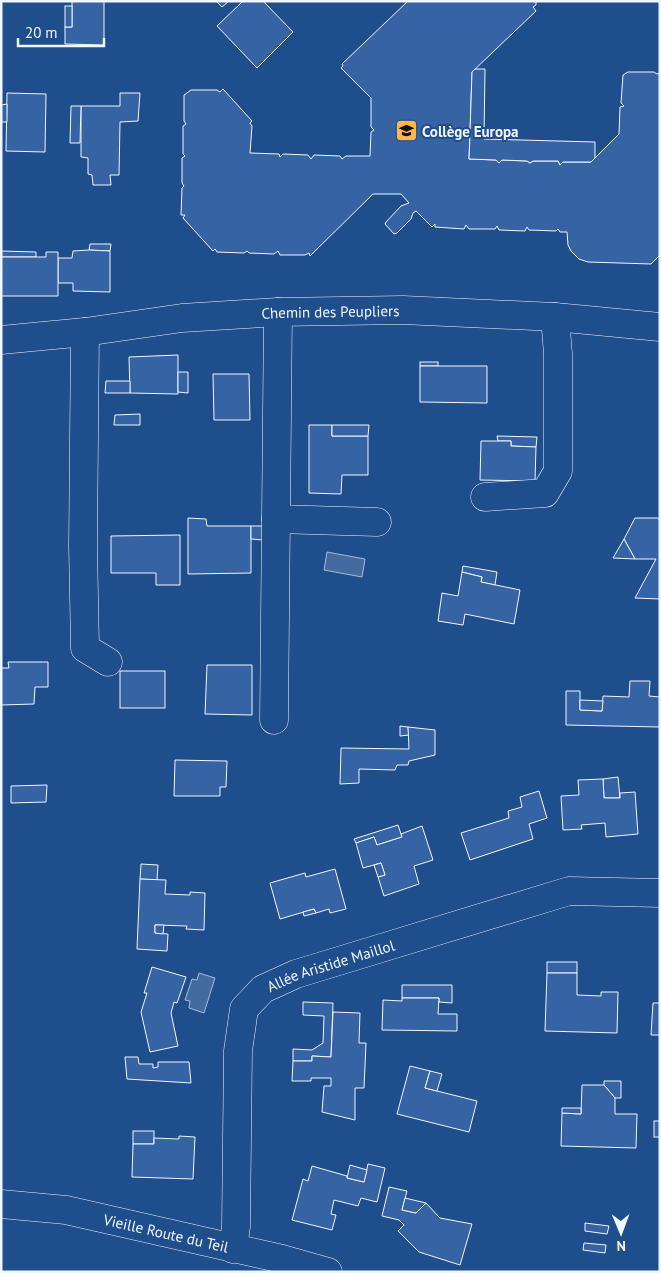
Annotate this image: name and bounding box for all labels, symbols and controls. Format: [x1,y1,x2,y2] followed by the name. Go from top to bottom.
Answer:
[18,15,104,47] scale bar
[25,23,58,42] text: 20 m
[394,119,418,143] school or university icon: Collège Europa
[422,122,518,141] place label: Collège Europa
[261,301,400,323] street label: Chemin des Peupliers
[263,935,397,996] street label: Allée Aristide Maillol
[596,1208,646,1258] north arrow
[101,1209,231,1256] street label: Vieille Route du Teil
[616,1237,626,1255] text: N

